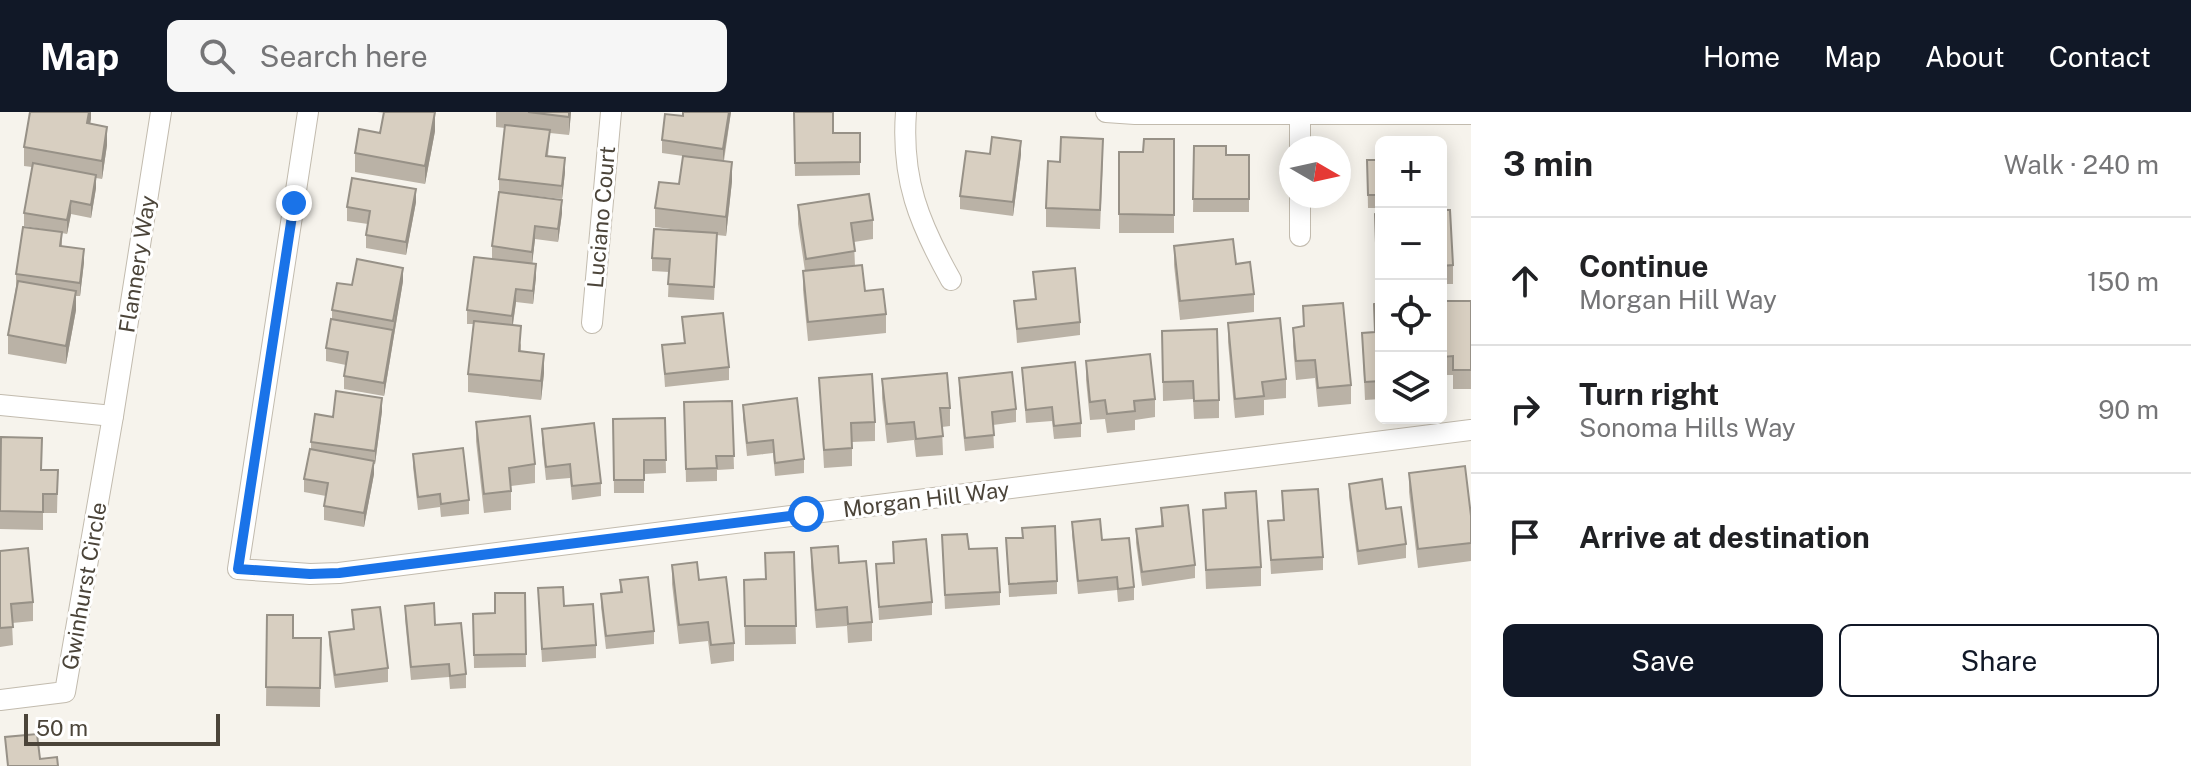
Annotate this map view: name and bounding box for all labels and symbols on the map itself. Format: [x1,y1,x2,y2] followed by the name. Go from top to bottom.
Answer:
[1279,136,1351,208] north arrow
[582,145,620,289] street label: Luciano Court
[276,185,312,221] route end
[113,193,161,335] street label: Flannery Way
[841,476,1011,522] street label: Morgan Hill Way
[788,496,824,532] route start
[56,500,112,672] street label: Gwinhurst Circle
[24,710,220,746] scale bar

